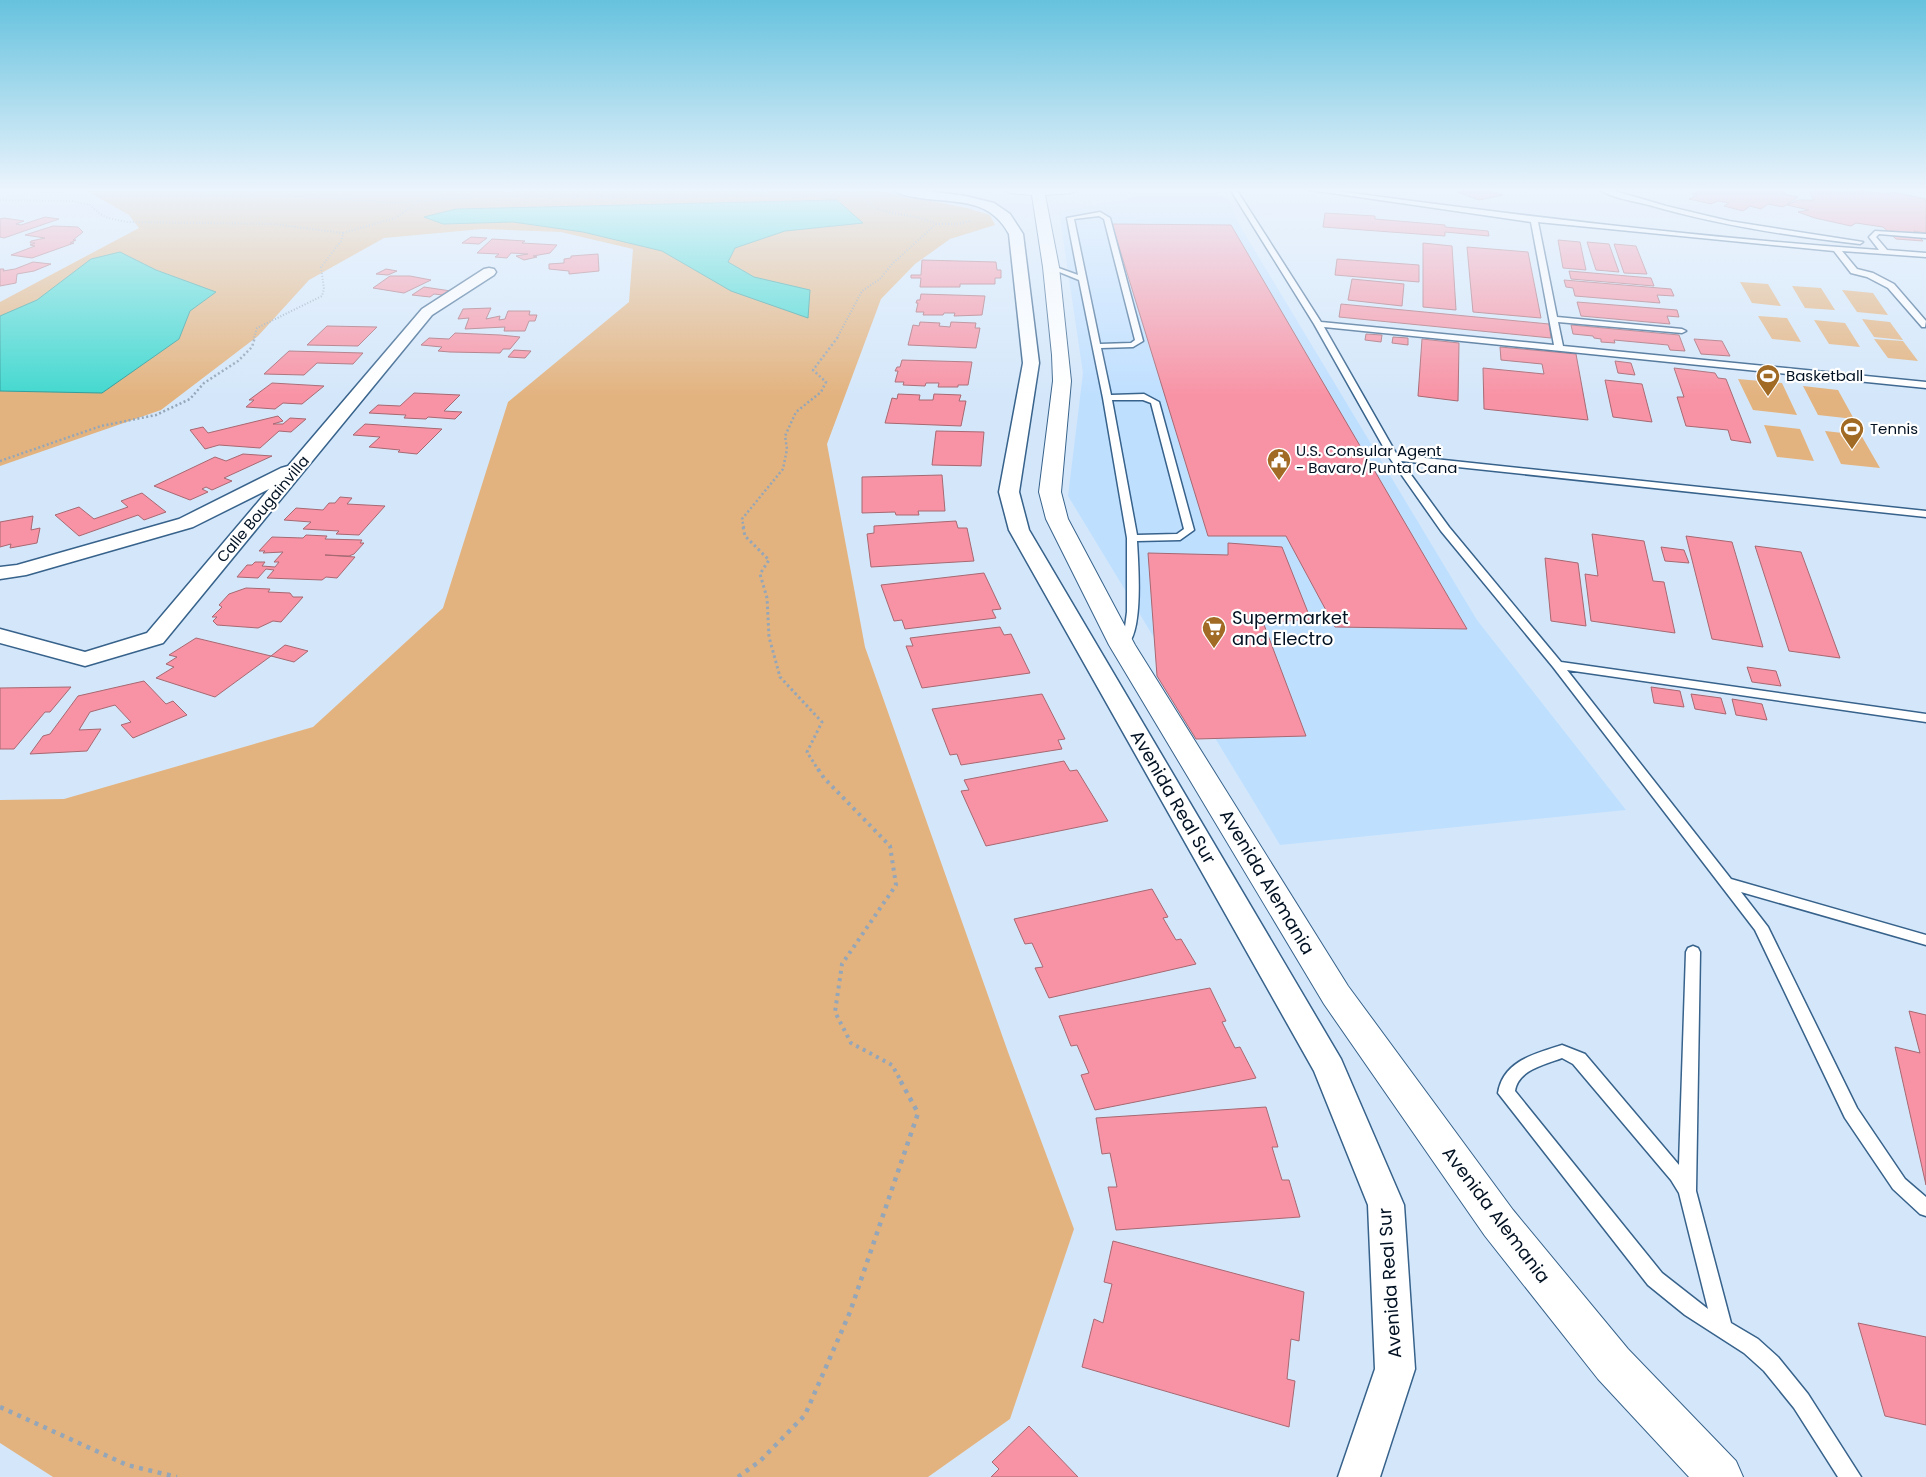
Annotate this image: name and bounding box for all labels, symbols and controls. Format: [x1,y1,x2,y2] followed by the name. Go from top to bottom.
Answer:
[1755,363,1781,397] sports icon: Basketball
[1786,365,1863,386] place label: Basketball
[1839,416,1865,450] sports icon: Tennis
[1870,418,1918,439] place label: Tennis
[1296,440,1457,478] place label: U.S. Consular Agent - Bavaro/Punta Cana
[1266,447,1292,481] public building icon: U.S. Consular Agent - Bavaro/Punta Cana
[212,451,314,567] street label: Calle Bougainvilla
[1232,605,1349,651] place label: Supermarket and Electro
[1201,615,1227,649] supermarket icon: Supermarket and Electro
[1125,725,1222,869] street label: Avenida Real Sur
[1214,805,1321,959] street label: Avenida Alemania
[1437,1141,1556,1288] street label: Avenida Alemania
[1372,1207,1407,1359] street label: Avenida Real Sur

